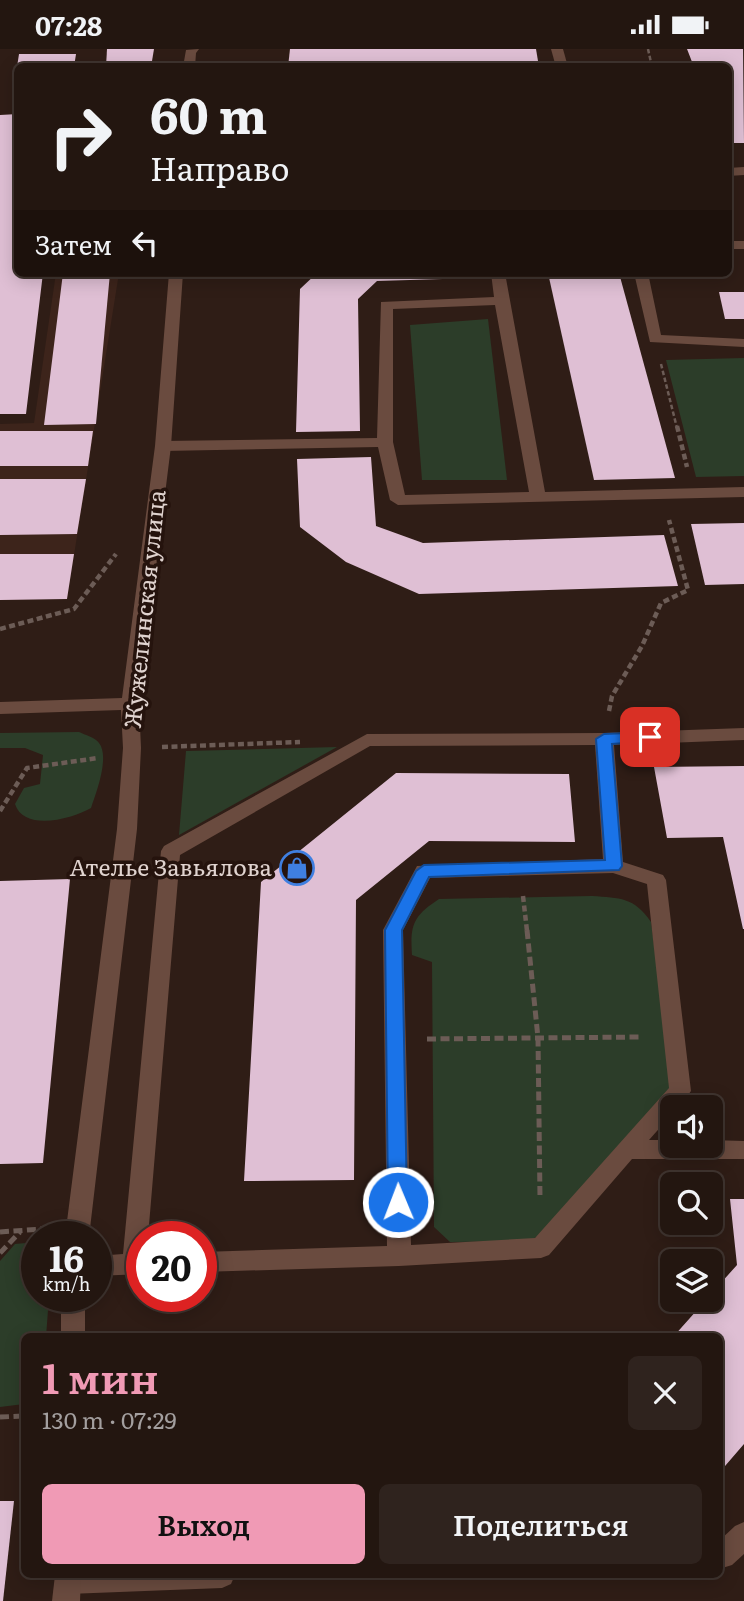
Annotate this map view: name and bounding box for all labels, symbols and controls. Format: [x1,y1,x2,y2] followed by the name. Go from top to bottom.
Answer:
[35,5,102,44] text: 07:28
[150,76,267,149] text: 60 m
[35,91,126,182] icon: right
[150,143,290,191] text: Направо
[35,224,112,263] text: Затем
[126,224,164,262] icon: left
[114,488,172,729] street label: Жужелинская улица
[620,707,680,767] pin
[631,718,669,756] icon: arrive
[70,849,273,883] place label: Ателье Завьялова
[278,849,316,887] shop icon: Ателье Завьялова
[660,1095,723,1312] map controls
[660,1095,723,1158] button: sound
[361,1165,435,1239] position arrow
[660,1172,723,1235] button: search
[126,1221,217,1312] speed limit sign: 20
[49,1231,84,1283] text: 16
[660,1249,723,1312] button: layers
[43,1270,90,1297] text: km/h
[42,1345,159,1407] text: 1 мин
[628,1356,702,1430] button: close
[42,1402,177,1436] text: 130 m · 07:29
[42,1484,365,1564] button: Выход
[379,1484,702,1564] button: Поделиться

